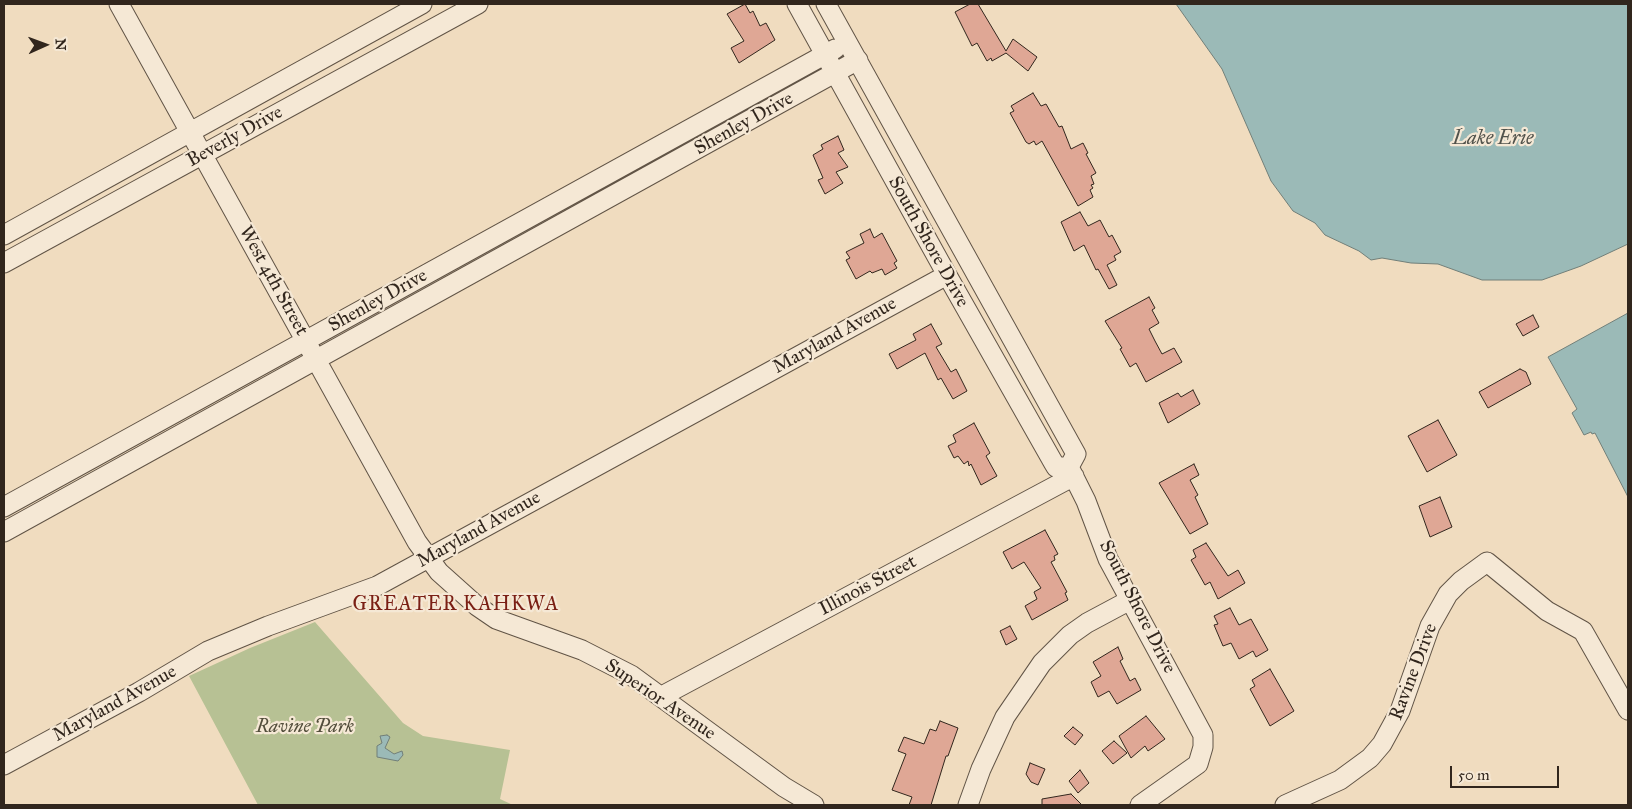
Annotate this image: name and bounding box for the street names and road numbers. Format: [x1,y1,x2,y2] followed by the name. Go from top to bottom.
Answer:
[691,88,797,160] street label: Shenley Drive
[183,101,287,173] street label: Beverly Drive
[883,173,973,311] street label: South Shore Drive
[233,222,313,340] street label: West 4th Street
[325,265,431,337] street label: Shenley Drive
[769,293,901,379] street label: Maryland Avenue
[413,487,545,573] street label: Maryland Avenue
[1094,537,1180,677] street label: South Shore Drive
[815,551,921,621] street label: Illinois Street
[1385,620,1443,724] street label: Ravine Drive
[600,655,720,745] street label: Superior Avenue
[49,661,181,747] street label: Maryland Avenue

